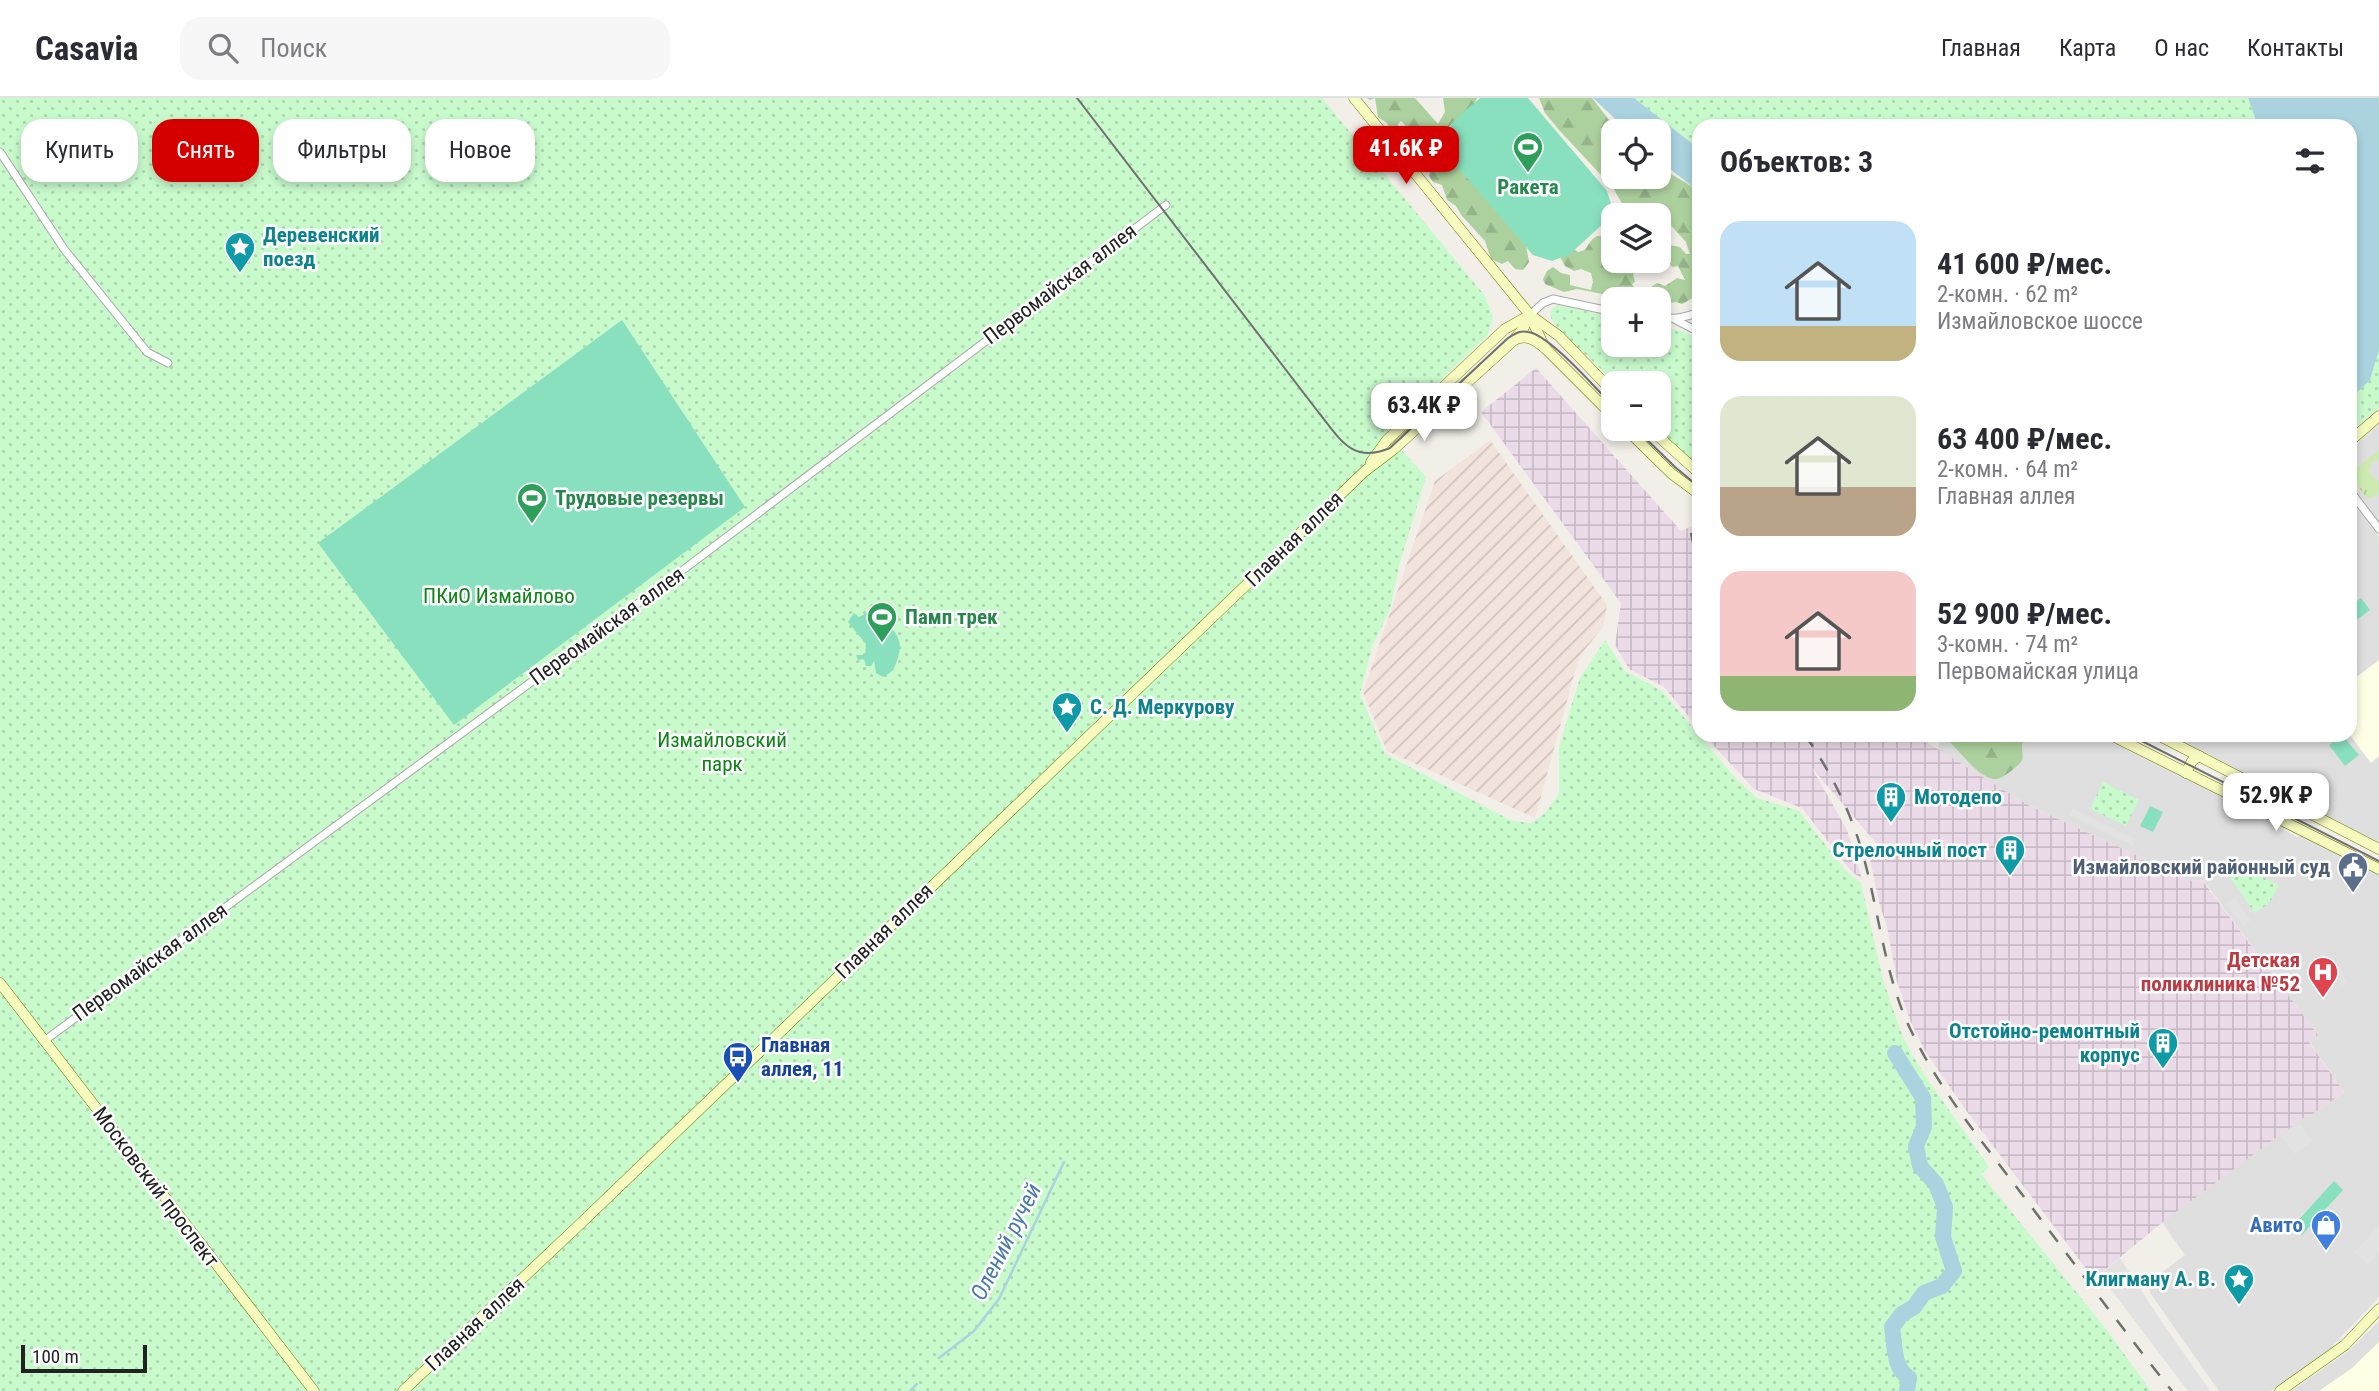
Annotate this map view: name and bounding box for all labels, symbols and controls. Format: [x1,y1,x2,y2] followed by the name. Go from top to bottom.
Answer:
[180,17,670,80] search box
[35,29,138,68] text: Casavia
[204,29,242,67] icon: search
[260,33,327,63] text: Поиск
[1941,34,2021,62] text: Главная
[2059,34,2116,62] text: Карта
[2154,34,2209,62] text: О нас
[2247,34,2344,62] text: Контакты
[21,119,138,182] chip: Купить
[152,119,259,182] chip: Снять
[273,119,411,182] chip: Фильтры
[425,119,535,182] chip: Новое
[1601,119,1671,441] map controls
[1601,119,1671,189] button: locate
[1341,126,1471,186] pin: 41.6K ₽
[1511,130,1545,174] sports icon: Ракета
[1369,135,1443,162] text: 41.6K ₽
[2291,142,2329,180] icon: filters
[1720,144,1873,179] text: Объектов: 3
[1497,175,1559,199] place label: Ракета
[1601,203,1671,273] button: layers
[979,219,1141,349] street label: Первомайская аллея
[263,223,380,271] place label: Деревенский поезд
[223,230,257,274] place icon: Деревенский поезд
[1937,246,2112,281] text: 41 600 ₽/мес.
[1776,249,1860,333] icon: home
[1937,281,2078,308] text: 2-комн. · 62 m²
[1601,287,1671,357] button: +
[1937,308,2143,335] text: Измайловское шоссе
[1601,371,1671,441] button: −
[1359,384,1489,443] pin: 63.4K ₽
[1387,392,1461,419] text: 63.4K ₽
[1937,421,2112,456] text: 63 400 ₽/мес.
[1776,424,1860,508] icon: home
[1937,456,2078,483] text: 2-комн. · 64 m²
[515,481,549,525] sports icon: Трудовые резервы
[1937,483,2075,510] text: Главная аллея
[555,486,724,510] place label: Трудовые резервы
[1240,487,1348,591] street label: Главная аллея
[525,562,689,690] street label: Первомайская аллея
[423,584,575,608] park label: ПКиО Измайлово
[1937,596,2112,631] text: 52 900 ₽/мес.
[1776,599,1860,683] icon: home
[865,600,899,644] sports icon: Памп трек
[905,605,998,629] place label: Памп трек
[1937,631,2078,658] text: 3-комн. · 74 m²
[1937,658,2139,685] text: Первомайская улица
[1050,690,1084,734] place icon: С. Д. Меркурову
[1090,695,1235,719] place label: С. Д. Меркурову
[657,728,787,776] park label: Измайловский парк
[2211,774,2341,833] pin: 52.9K ₽
[1874,780,1908,824] building icon: Мотодепо
[2239,782,2313,809] text: 52.9K ₽
[1914,785,2002,809] place label: Мотодепо
[1993,833,2027,877] building icon: Стрелочный пост
[1832,838,1987,862] place label: Стрелочный пост
[2336,850,2370,894] public building icon: Измайловский районный суд
[2073,855,2330,879] place label: Измайловский районный суд
[830,879,938,983] street label: Главная аллея
[68,898,232,1026] street label: Первомайская аллея
[2141,948,2300,996] place label: Детская поликлиника №52
[2306,955,2340,999] hospital icon: Детская поликлиника №52
[1949,1019,2140,1067] place label: Отстойно-ремонтный корпус
[2146,1026,2180,1070] building icon: Отстойно-ремонтный корпус
[761,1033,844,1081] place label: Главная аллея, 11
[721,1040,755,1084] bus stop icon: Главная аллея, 11
[88,1102,224,1272] street label: Московский проспект
[965,1179,1047,1305] water label: Олений ручей
[2309,1208,2343,1252] shop icon: Авито
[2250,1213,2303,1237] place label: Авито
[2222,1262,2256,1306] place icon: Клигману А. В.
[2085,1267,2216,1291] place label: Клигману А. В.
[421,1272,529,1376] street label: Главная аллея
[21,1342,147,1374] scale bar
[32,1345,79,1368] text: 100 m

